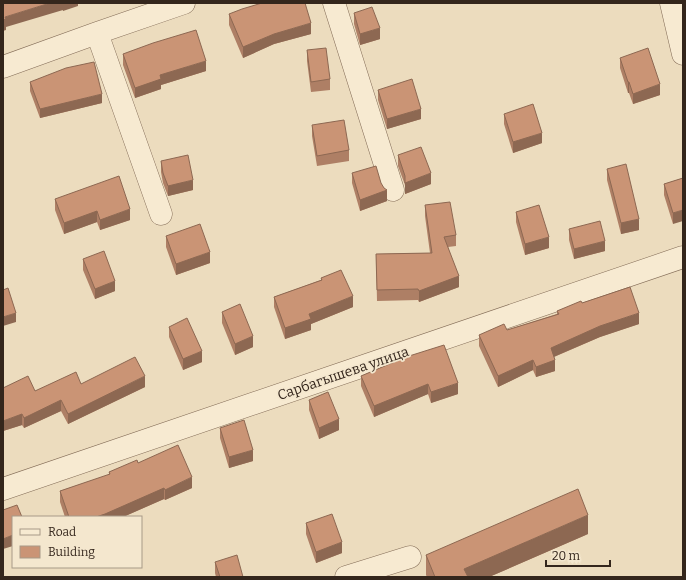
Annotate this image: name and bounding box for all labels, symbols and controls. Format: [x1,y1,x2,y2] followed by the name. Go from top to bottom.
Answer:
[275,343,411,404] street label: Сарбагышева улица
[12,516,142,568] legend
[48,525,76,539] text: Road
[546,542,610,568] scale bar
[48,545,95,559] text: Building
[552,549,581,563] text: 20 m

